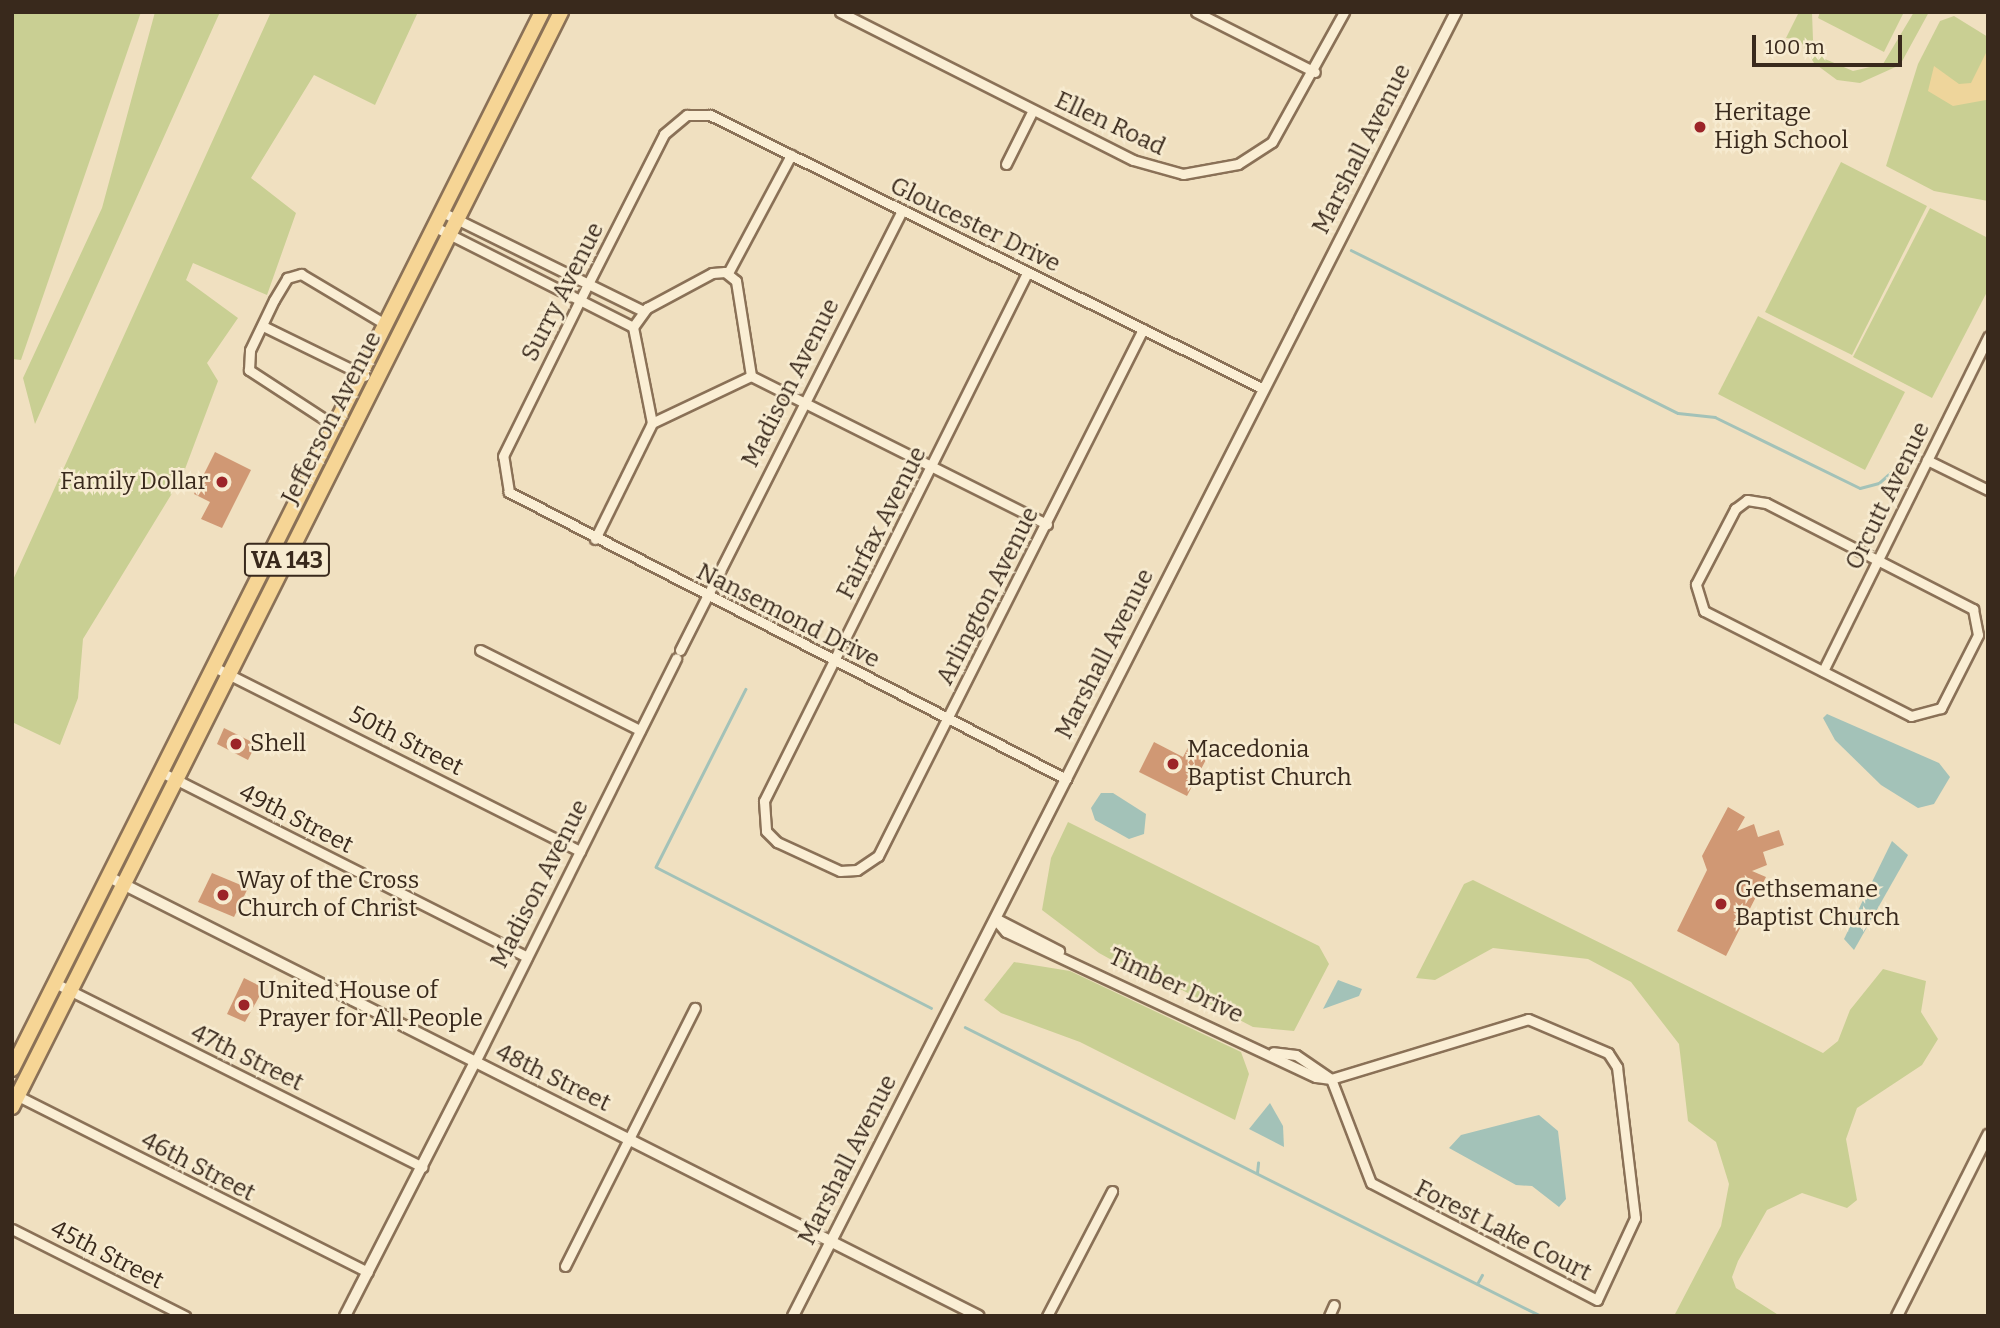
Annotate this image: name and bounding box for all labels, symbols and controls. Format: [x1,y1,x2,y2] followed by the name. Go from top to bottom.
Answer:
[1755,21,1906,65] scale bar
[1765,34,1825,60] text: 100 m
[1307,59,1417,239] street label: Marshall Avenue
[1050,86,1170,162] street label: Ellen Road
[1714,99,1848,155] place label: Heritage High School
[1692,119,1708,135] marker: Heritage High School
[885,171,1065,279] street label: Gloucester Drive
[516,218,610,366] street label: Surry Avenue
[736,294,846,472] street label: Madison Avenue
[276,327,388,509] street label: Jefferson Avenue
[1840,417,1936,575] street label: Orcutt Avenue
[831,442,933,604] street label: Fairfax Avenue
[60,468,208,496] place label: Family Dollar
[214,474,230,490] marker: Family Dollar
[931,502,1045,690] street label: Arlington Avenue
[243,540,331,580] road number: VA 143
[692,557,884,675] street label: Nansemond Drive
[1050,564,1160,744] street label: Marshall Avenue
[344,700,468,782] street label: 50th Street
[250,730,306,758] place label: Shell
[228,736,244,752] marker: Shell
[1187,736,1352,792] place label: Macedonia Baptist Church
[1165,756,1181,772] marker: Macedonia Baptist Church
[234,778,358,860] street label: 49th Street
[485,795,595,973] street label: Madison Avenue
[237,867,419,923] place label: Way of the Cross Church of Christ
[1735,876,1900,932] place label: Gethsemane Baptist Church
[215,887,231,903] marker: Way of the Cross Church of Christ
[1713,896,1729,912] marker: Gethsemane Baptist Church
[1104,942,1248,1030] street label: Timber Drive
[258,977,483,1033] place label: United House of Prayer for All People
[236,997,252,1013] marker: United House of Prayer for All People
[186,1018,308,1098] street label: 47th Street
[491,1038,615,1118] street label: 48th Street
[793,1070,903,1250] street label: Marshall Avenue
[136,1126,260,1208] street label: 46th Street
[1410,1174,1596,1288] street label: Forest Lake Court
[46,1214,168,1296] street label: 45th Street

